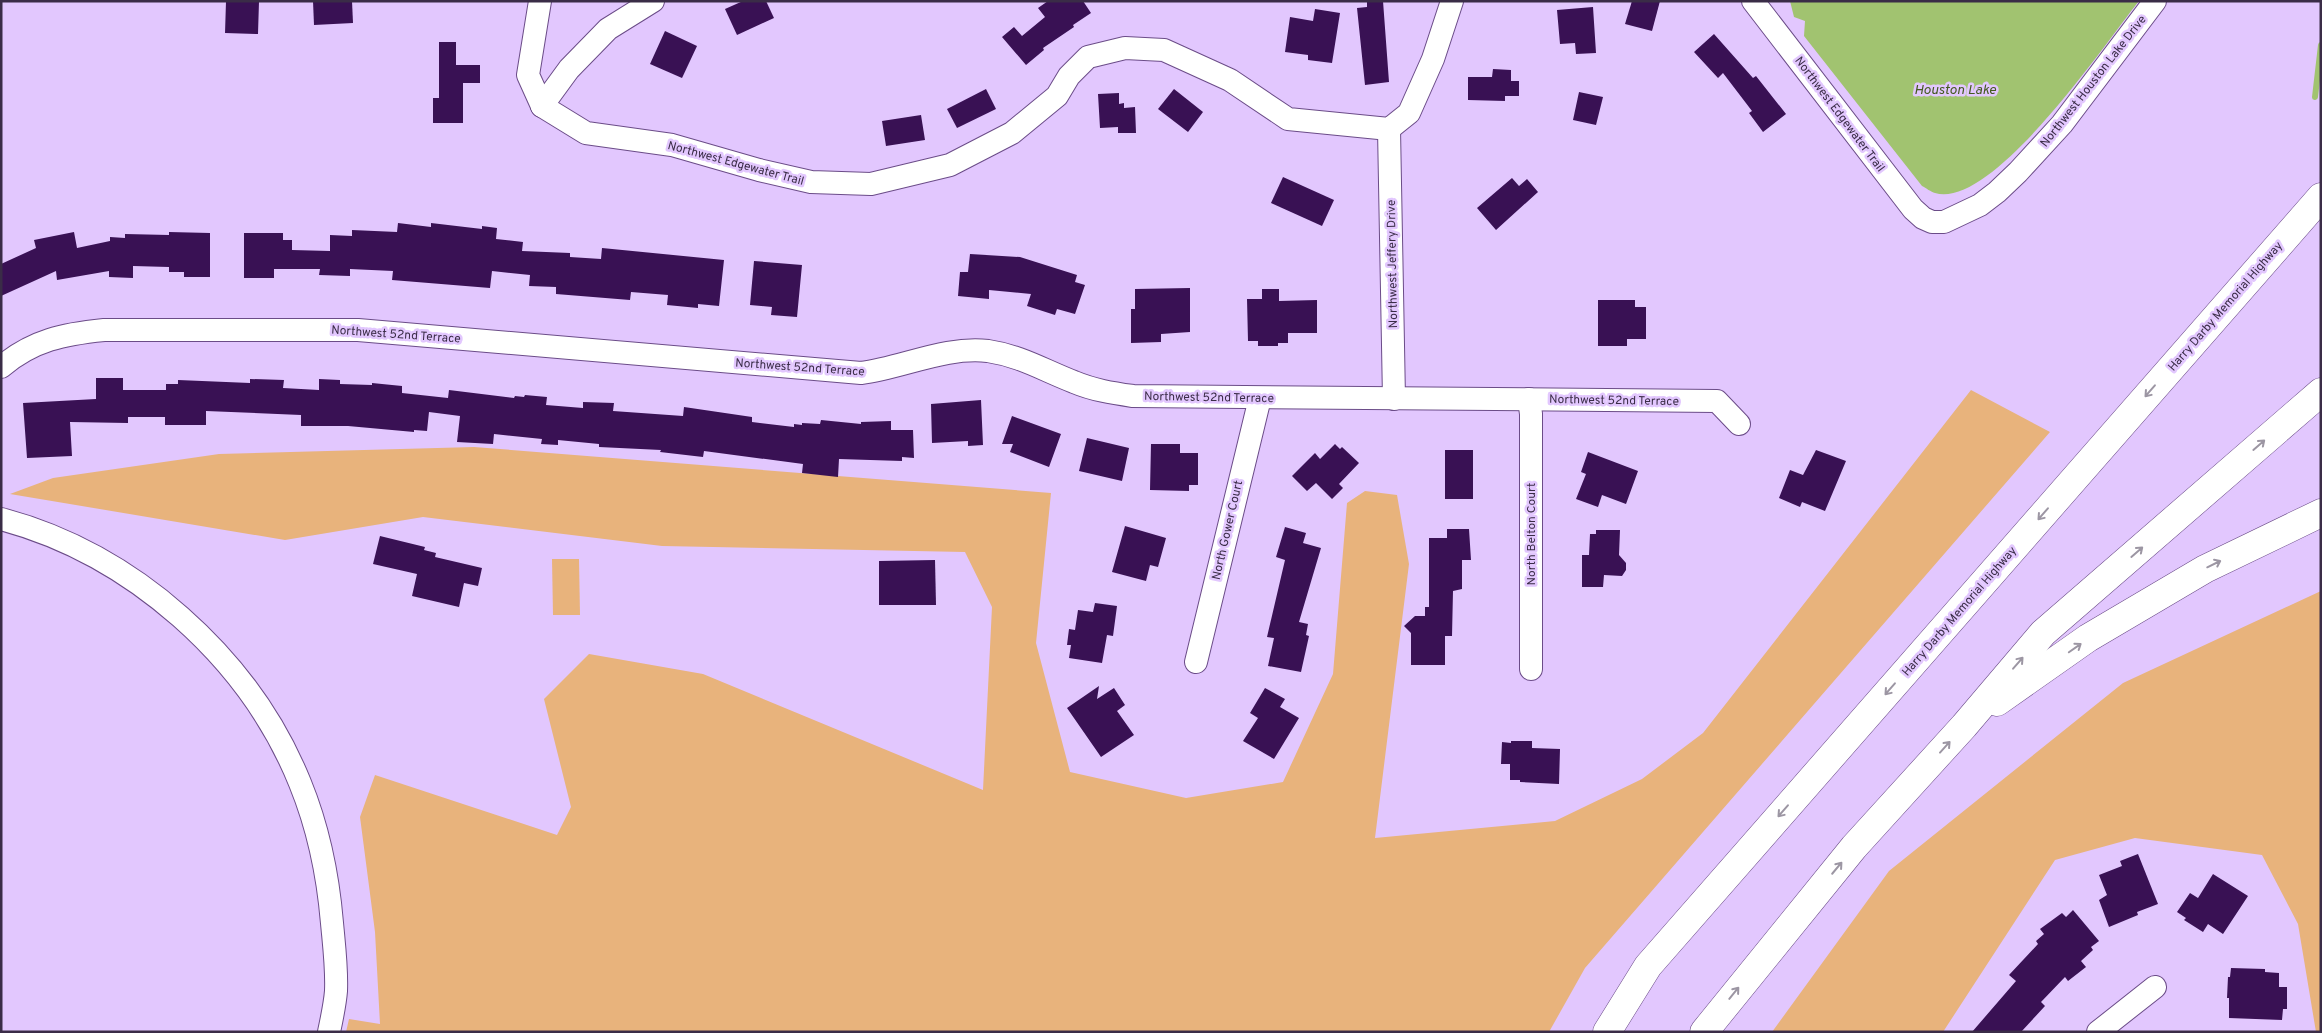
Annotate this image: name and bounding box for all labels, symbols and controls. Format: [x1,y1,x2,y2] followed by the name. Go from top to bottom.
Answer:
[2037,12,2150,151] street label: Northwest Houston Lake Drive
[1790,54,1888,176] street label: Northwest Edgewater Trail
[1914,82,1997,99] water label: Houston Lake
[666,138,806,190] street label: Northwest Edgewater Trail
[1384,200,1402,328] street label: Northwest Jeffery Drive
[2165,238,2287,375] street label: Harry Darby Memorial Highway
[331,322,461,348] street label: Northwest 52nd Terrace
[735,355,865,381] street label: Northwest 52nd Terrace
[2145,385,2156,398] one-way arrow
[1144,389,1274,407] street label: Northwest 52nd Terrace
[1549,392,1679,410] street label: Northwest 52nd Terrace
[2253,440,2266,451] one-way arrow
[1209,479,1247,582] street label: North Gower Court
[1524,483,1540,585] street label: North Belton Court
[2038,507,2049,520] one-way arrow
[1899,543,2021,680] street label: Harry Darby Memorial Highway
[2130,546,2143,558] one-way arrow
[2206,559,2221,569] one-way arrow
[2068,642,2081,653] one-way arrow
[2012,656,2024,669] one-way arrow
[1885,682,1896,695] one-way arrow
[1939,740,1951,753] one-way arrow
[1778,804,1789,817] one-way arrow
[1831,862,1842,875] one-way arrow
[1728,987,1739,1000] one-way arrow

